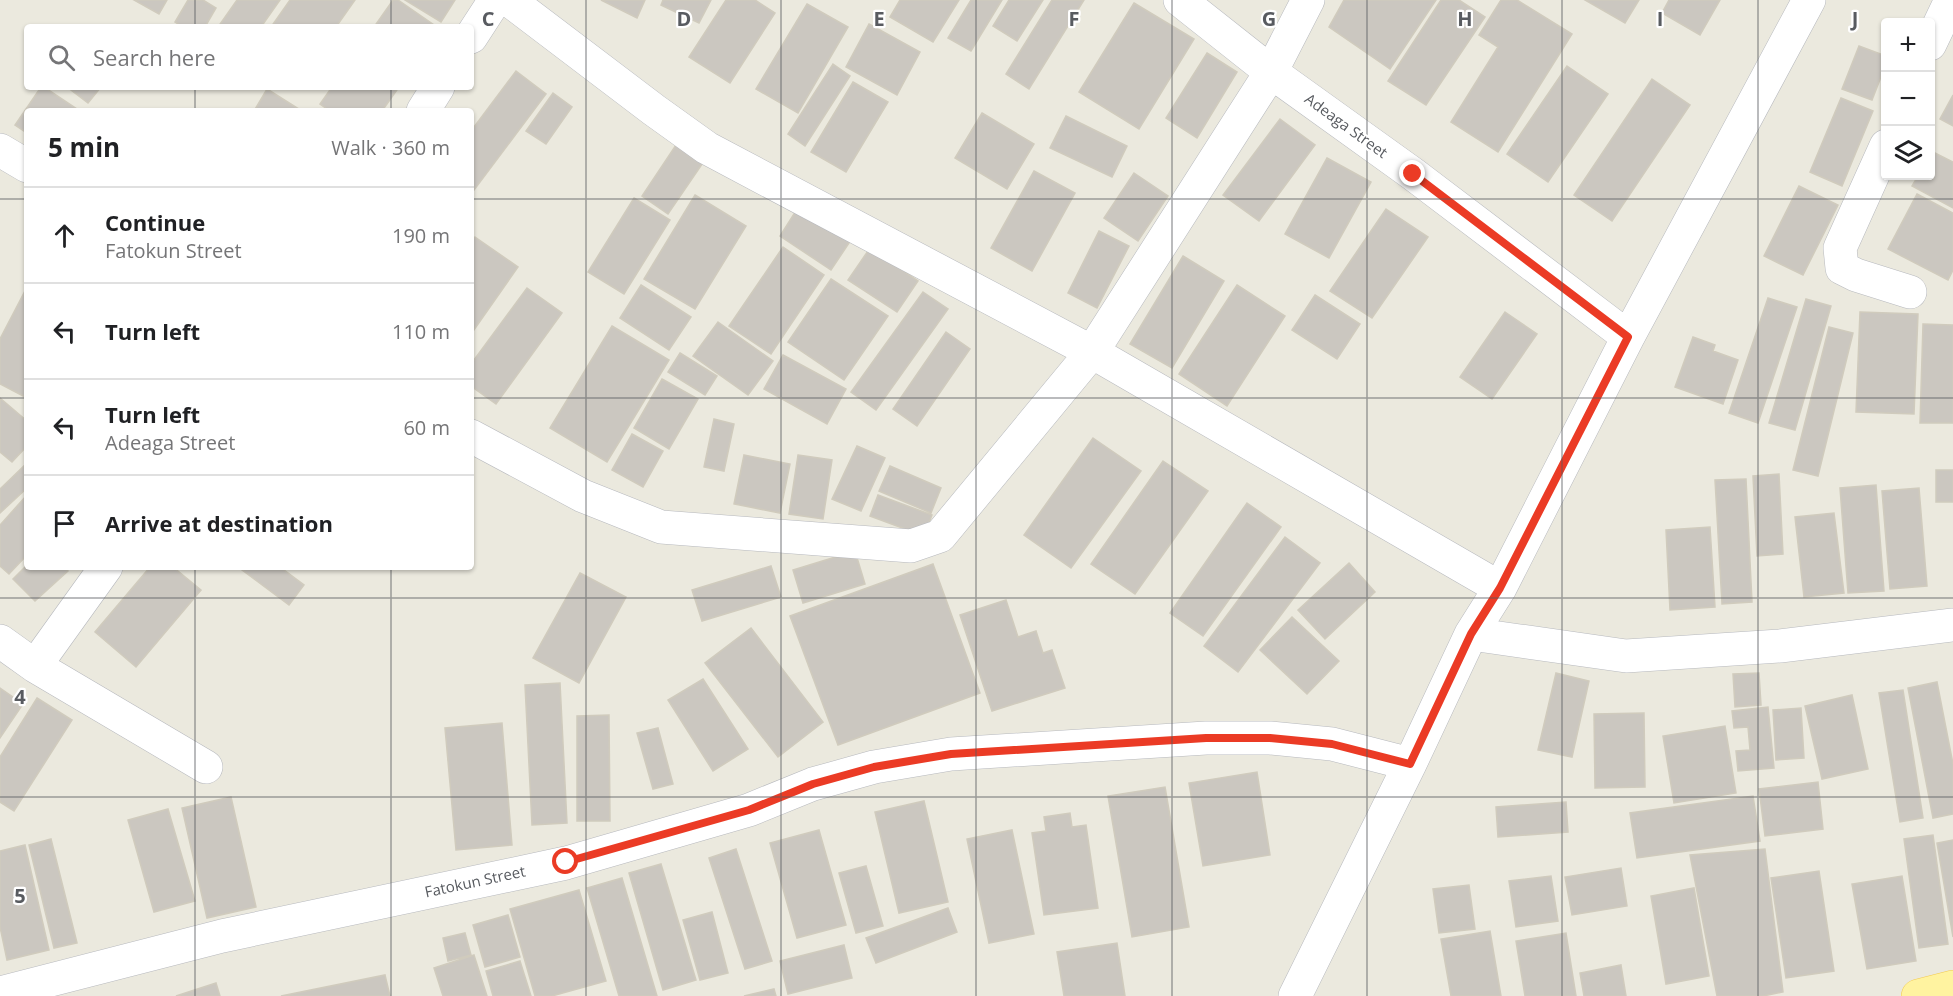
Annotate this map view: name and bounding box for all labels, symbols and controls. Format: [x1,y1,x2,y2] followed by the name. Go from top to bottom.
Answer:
[482,5,495,32] text: C
[677,5,691,32] text: D
[873,5,885,32] text: E
[1069,5,1079,32] text: F
[1262,5,1276,32] text: G
[1457,5,1473,32] text: H
[1657,5,1663,32] text: I
[1850,5,1858,32] text: J
[1881,18,1935,180] map controls
[1881,18,1935,72] button: +
[24,24,474,90] search box
[45,41,78,74] icon: search
[93,42,216,72] text: Search here
[1881,72,1935,126] button: −
[1301,88,1392,162] street label: Adeaga Street
[1881,126,1935,180] button: layers
[48,129,120,165] text: 5 min
[331,134,450,161] text: Walk · 360 m
[1399,160,1425,186] route end
[105,207,205,237] text: Continue
[48,219,81,252] icon: ahead
[392,222,450,249] text: 190 m
[105,237,242,264] text: Fatokun Street
[48,315,81,348] icon: left
[105,316,200,346] text: Turn left
[392,318,450,345] text: 110 m
[105,399,200,429] text: Turn left
[48,411,81,444] icon: left
[403,414,450,441] text: 60 m
[105,429,235,456] text: Adeaga Street
[48,507,81,540] icon: arrive
[105,508,333,538] text: Arrive at destination
[14,683,26,710] text: 4
[552,848,578,874] route start
[423,861,527,901] street label: Fatokun Street
[14,882,26,909] text: 5

